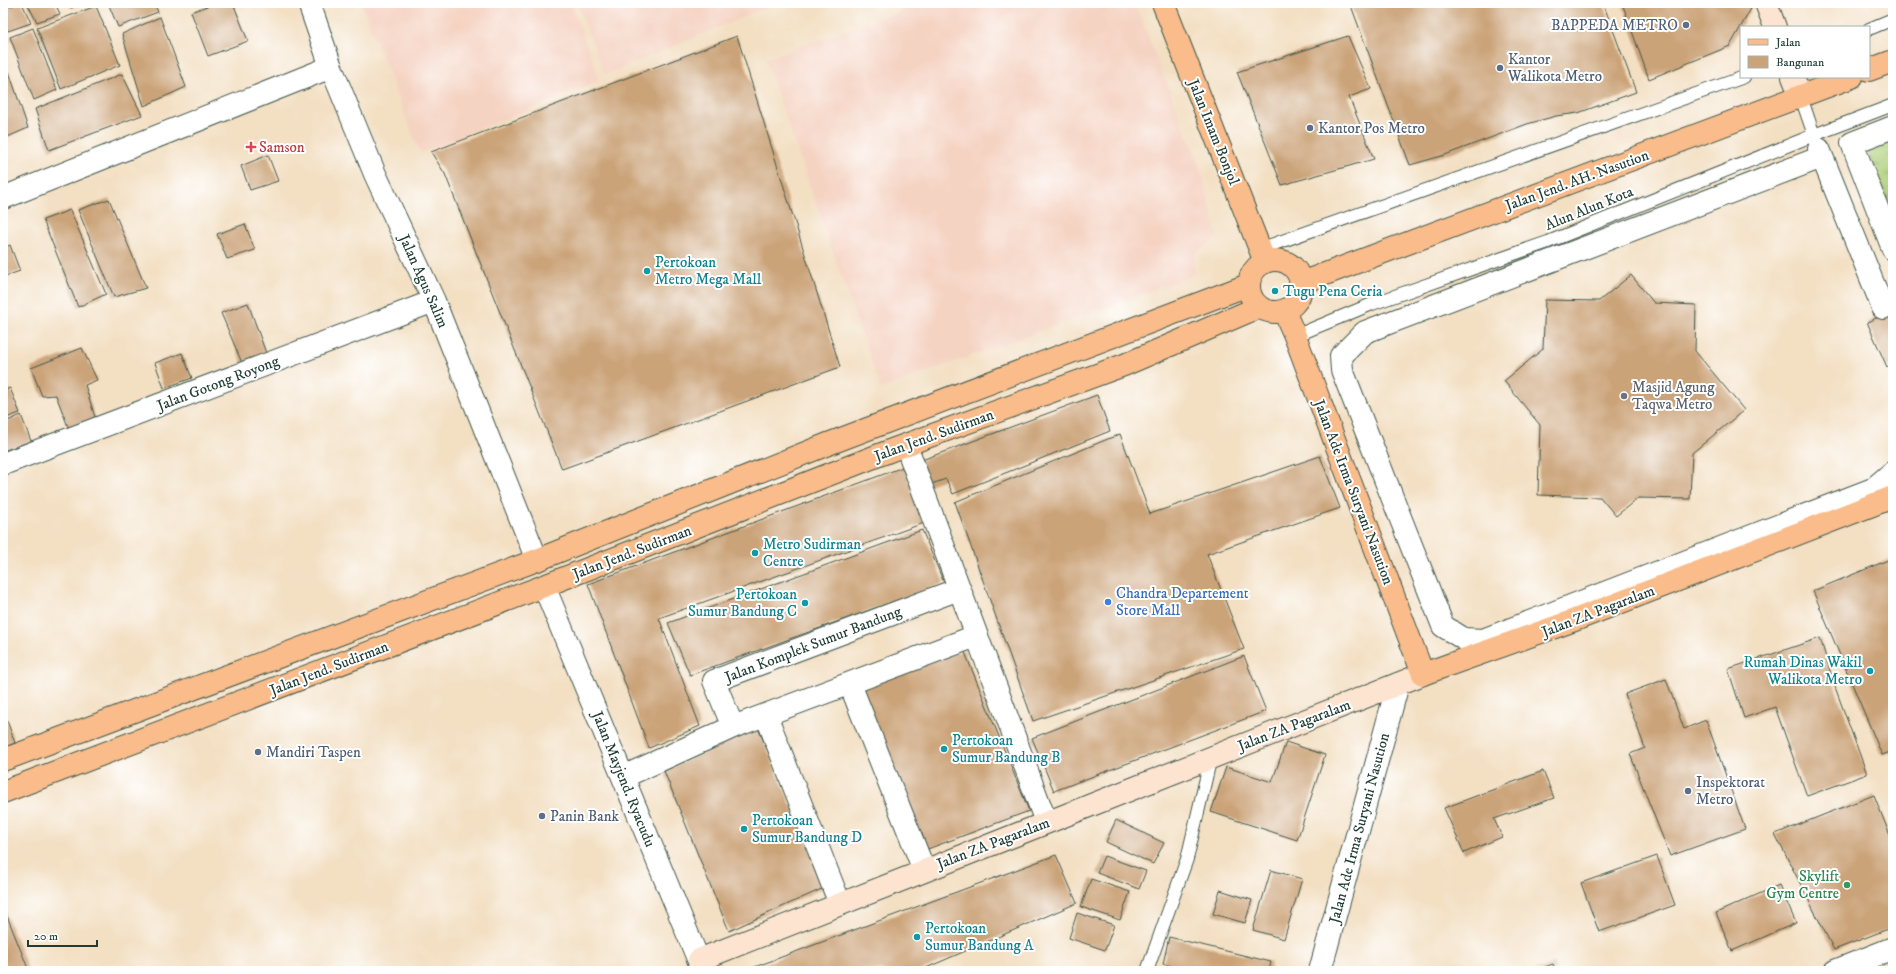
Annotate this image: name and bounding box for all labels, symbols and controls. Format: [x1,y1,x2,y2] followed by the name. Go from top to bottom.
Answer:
[1551,16,1678,35] place label: BAPPEDA METRO
[1681,20,1691,30] marker: BAPPEDA METRO
[1740,26,1870,78] legend
[1775,35,1801,50] text: Jalan
[1507,50,1602,86] place label: Kantor Walikota Metro
[1776,55,1825,70] text: Bangunan
[1495,63,1505,73] marker: Kantor Walikota Metro
[1183,75,1244,188] street label: Jalan Imam Bonjol
[1318,119,1425,138] place label: Kantor Pos Metro
[1305,123,1315,133] marker: Kantor Pos Metro
[259,138,305,157] place label: Samson
[246,142,256,152] marker: Samson
[1501,146,1652,216] street label: Jalan Jend. AH. Nasution
[1542,182,1637,235] street label: Alun Alun Kota
[394,230,453,331] street label: Jalan Agus Salim
[655,253,762,289] place label: Pertokoan Metro Mega Mall
[642,266,652,276] marker: Pertokoan Metro Mega Mall
[1283,282,1383,301] place label: Tugu Pena Ceria
[1270,286,1280,296] marker: Tugu Pena Ceria
[153,351,282,416] street label: Jalan Gotong Royong
[1632,378,1715,414] place label: Masjid Agung Taqwa Metro
[1619,391,1629,401] marker: Masjid Agung Taqwa Metro
[1309,395,1398,587] street label: Jalan Ade Irma Suryani Nasution
[870,405,997,467] street label: Jalan Jend. Sudirman
[568,521,694,585] street label: Jalan Jend. Sudirman
[763,535,861,571] place label: Metro Sudirman Centre
[750,548,760,558] marker: Metro Sudirman Centre
[1537,581,1657,642] street label: Jalan ZA Pagaralam
[1116,584,1249,620] place label: Chandra Departement Store Mall
[688,585,797,621] place label: Pertokoan Sumur Bandung C
[1103,597,1113,607] marker: Chandra Departement Store Mall
[800,598,810,608] marker: Pertokoan Sumur Bandung C
[720,602,905,688] street label: Jalan Komplek Sumur Bandung
[265,637,391,701] street label: Jalan Jend. Sudirman
[1744,653,1862,689] place label: Rumah Dinas Wakil Walikota Metro
[1865,666,1875,676] marker: Rumah Dinas Wakil Walikota Metro
[1233,695,1353,756] street label: Jalan ZA Pagaralam
[587,707,659,850] street label: Jalan Mayjend. Ryacudu
[952,731,1061,767] place label: Pertokoan Sumur Bandung B
[1324,731,1394,927] street label: Jalan Ade Irma Suryani Nasution
[266,743,361,762] place label: Mandiri Taspen
[939,744,949,754] marker: Pertokoan Sumur Bandung B
[253,747,263,757] marker: Mandiri Taspen
[1696,773,1765,809] place label: Inspektorat Metro
[1683,786,1693,796] marker: Inspektorat Metro
[550,807,620,826] place label: Panin Bank
[537,811,547,821] marker: Panin Bank
[752,811,862,847] place label: Pertokoan Sumur Bandung D
[932,813,1052,874] street label: Jalan ZA Pagaralam
[739,824,749,834] marker: Pertokoan Sumur Bandung D
[1766,867,1839,903] place label: Skylift Gym Centre
[1842,880,1852,890] marker: Skylift Gym Centre
[925,919,1034,955] place label: Pertokoan Sumur Bandung A
[28,922,97,948] scale bar
[34,929,58,944] text: 20 m
[912,932,922,942] marker: Pertokoan Sumur Bandung A

